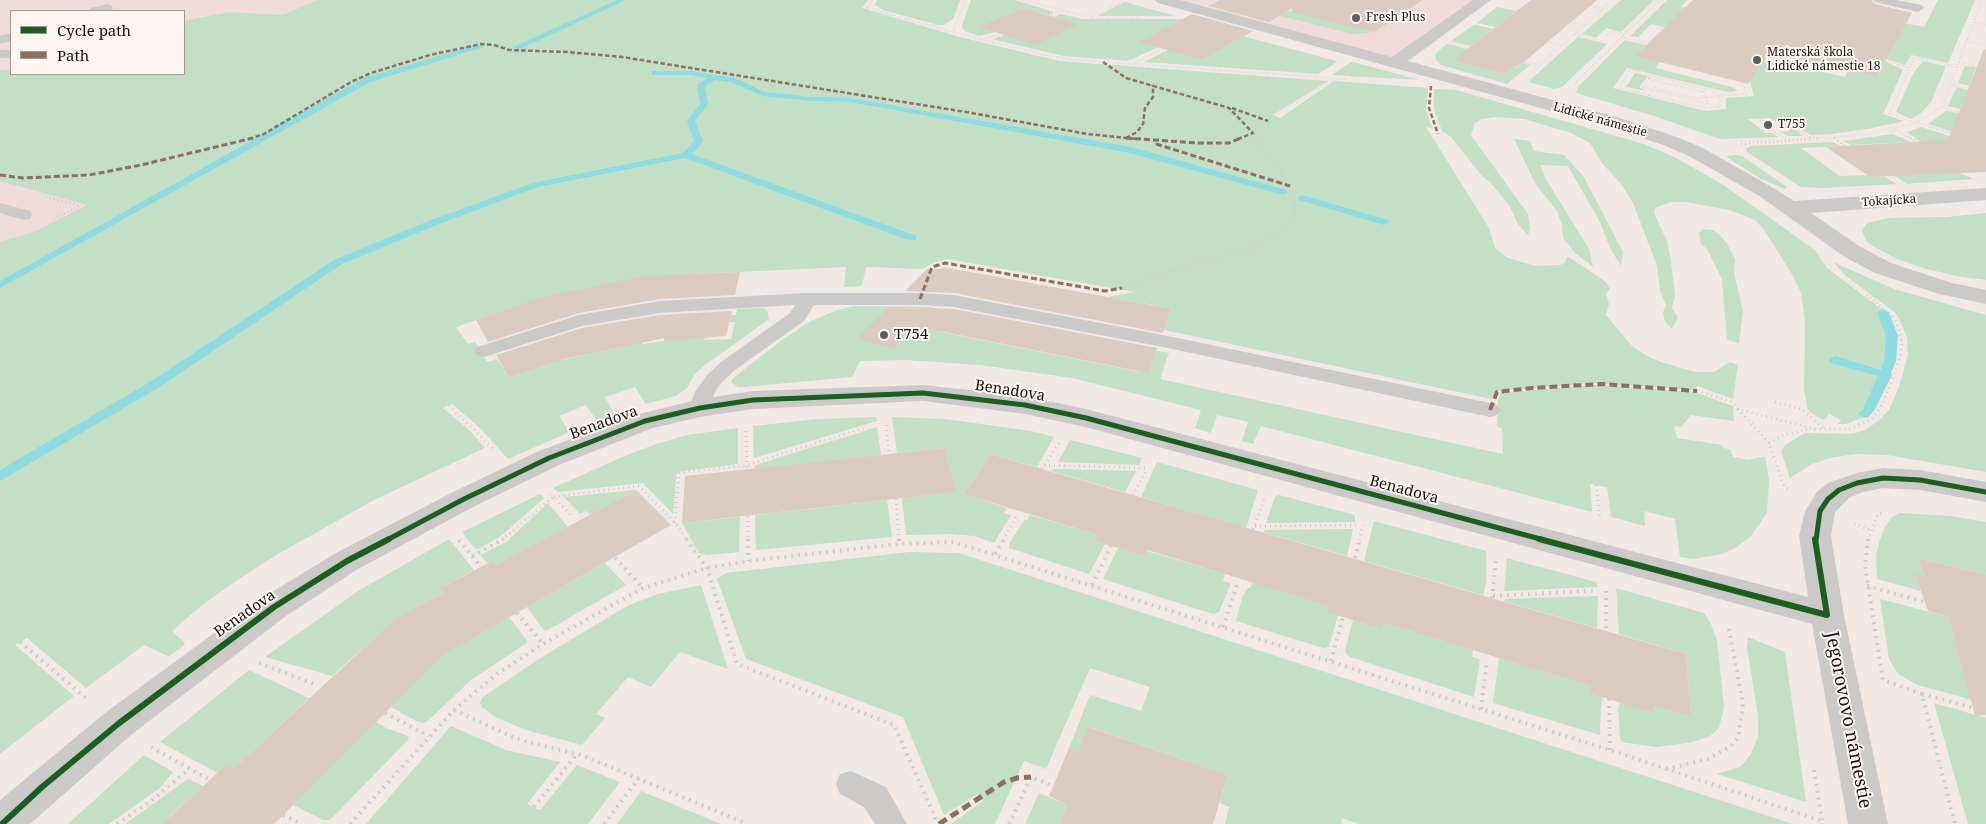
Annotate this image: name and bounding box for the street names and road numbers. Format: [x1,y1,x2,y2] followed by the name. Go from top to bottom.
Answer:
[1551,100,1649,140] street label: Lidické námestie
[1861,192,1917,210] street label: Tokajícka
[974,377,1046,405] street label: Benadova
[568,402,640,444] street label: Benadova
[1367,472,1441,508] street label: Benadova
[211,586,279,642] street label: Benadova
[1820,630,1876,810] street label: Jegorovovo námestie

